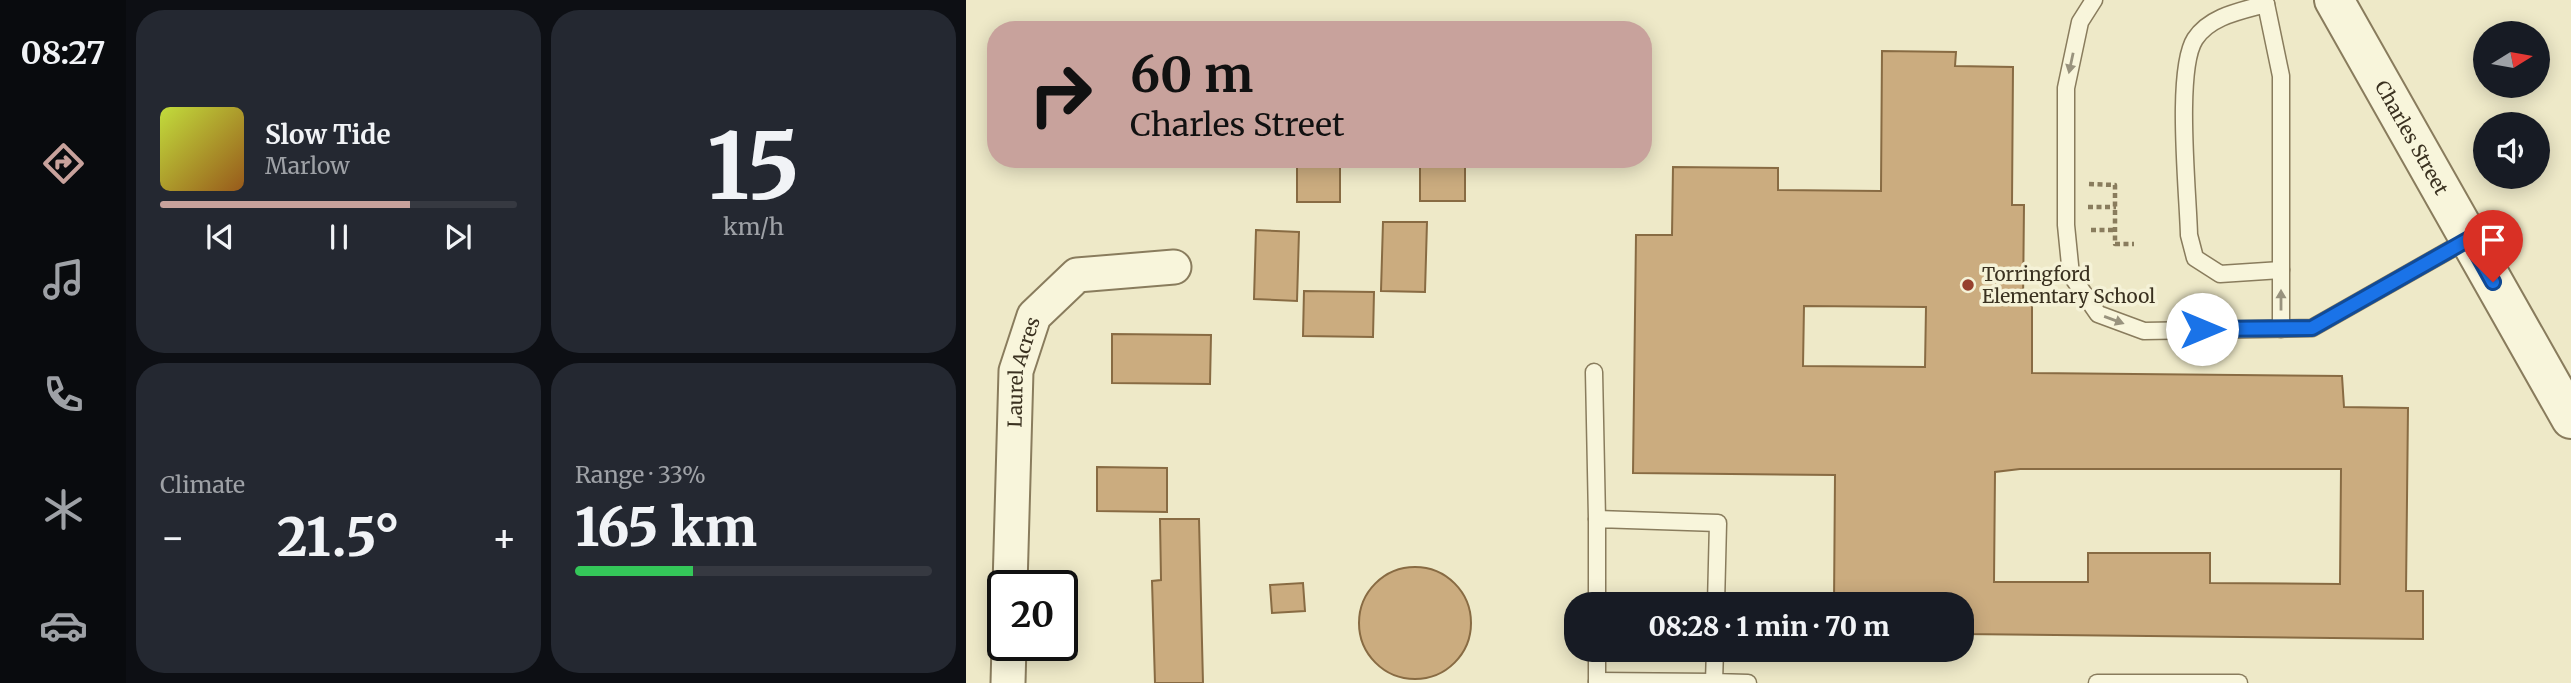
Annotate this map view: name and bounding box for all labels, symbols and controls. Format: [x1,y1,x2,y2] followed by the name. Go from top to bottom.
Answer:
[2473,21,2550,98] north arrow
[2473,21,2550,189] map controls
[21,33,105,73] text: 08:27
[1130,44,1253,105] text: 60 m
[1015,49,1106,140] icon: right
[2066,52,2077,74] one-way arrow
[2370,76,2454,199] street label: Charles Street
[1130,105,1344,145] text: Charles Street
[707,109,800,224] text: 15
[2473,112,2550,189] button: sound
[265,118,391,151] text: Slow Tide
[39,139,88,188] icon: directions
[265,151,350,180] text: Marlow
[2463,210,2523,282] pin
[723,212,784,241] text: km/h
[201,218,239,256] icon: previous
[320,218,358,256] icon: pause
[439,218,477,256] icon: next
[2474,221,2512,259] icon: arrive
[39,255,88,304] icon: music
[1982,262,2155,308] place label: Torringford Elementary School
[1960,277,1976,293] marker: Torringford Elementary School
[2275,288,2287,310] one-way arrow
[2165,292,2239,366] position arrow
[1002,314,1045,428] street label: Laurel Acres
[2103,314,2124,325] one-way arrow
[39,370,88,419] icon: phone
[575,460,706,489] text: Range · 33%
[160,470,245,499] text: Climate
[39,485,88,534] icon: climate
[575,495,757,560] text: 165 km
[277,505,400,570] text: 21.5°
[160,514,185,561] text: −
[492,514,517,561] text: +
[987,570,1078,661] speed limit sign: 20
[39,601,88,650] icon: car
[1648,610,1890,643] text: 08:28 · 1 min · 70 m

